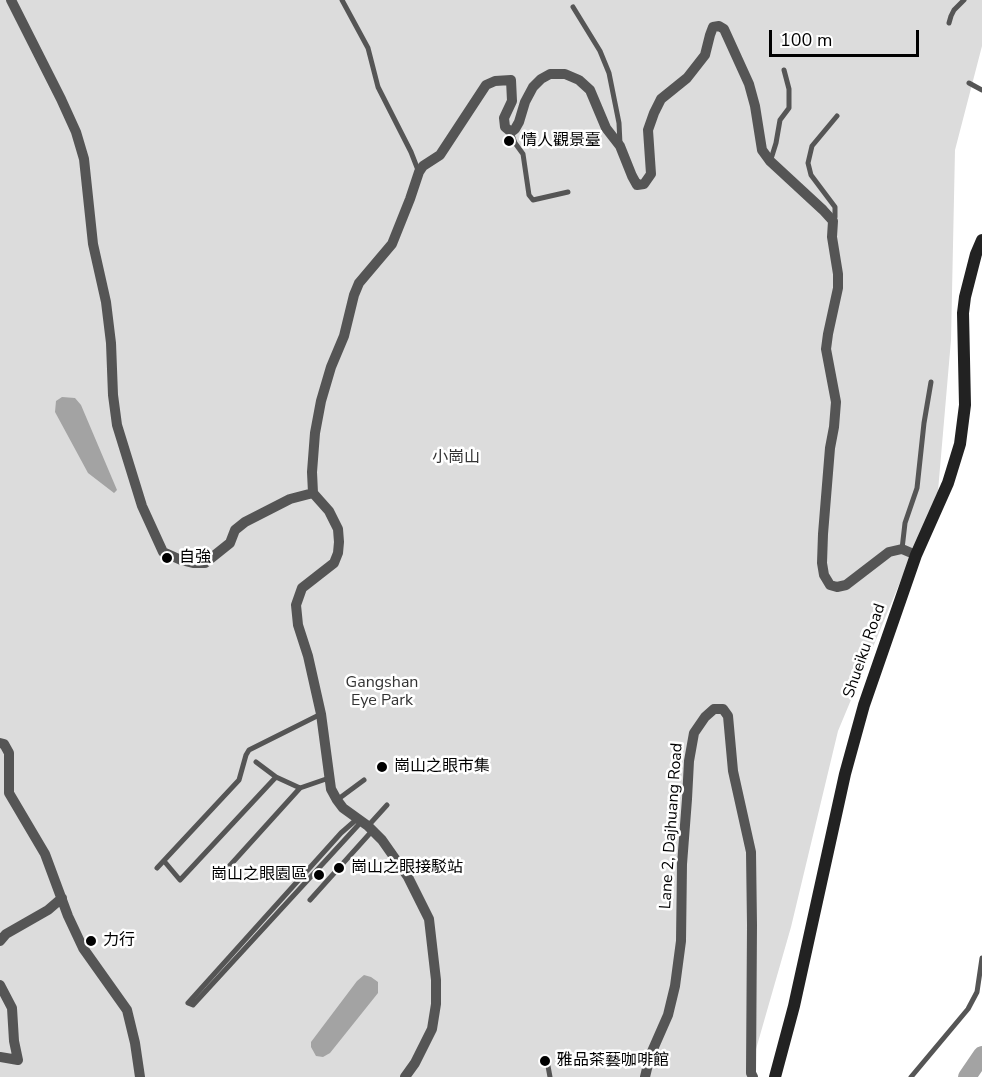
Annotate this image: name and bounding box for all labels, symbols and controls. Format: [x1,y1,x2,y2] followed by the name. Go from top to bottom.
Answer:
[772,18,922,56] scale bar
[780,28,832,52] text: 100 m
[521,131,601,151] place label: 情人觀景臺
[502,134,516,148] marker: 情人觀景臺
[432,448,480,468] park label: 小崗山
[179,548,211,568] place label: 自強
[160,551,174,565] marker: 自強
[840,601,890,701] street label: Shueiku Road
[346,673,418,711] park label: Gangshan Eye Park
[657,742,687,910] street label: Lane 2, Dajhuang Road
[394,757,490,777] place label: 崗山之眼市集
[375,760,389,774] marker: 崗山之眼市集
[351,858,463,878] place label: 崗山之眼接駁站
[332,861,346,875] marker: 崗山之眼接駁站
[211,865,307,885] place label: 崗山之眼園區
[312,868,326,882] marker: 崗山之眼園區
[103,931,135,951] place label: 力行
[84,934,98,948] marker: 力行
[557,1051,669,1071] place label: 雅品茶藝咖啡館
[538,1054,552,1068] marker: 雅品茶藝咖啡館

